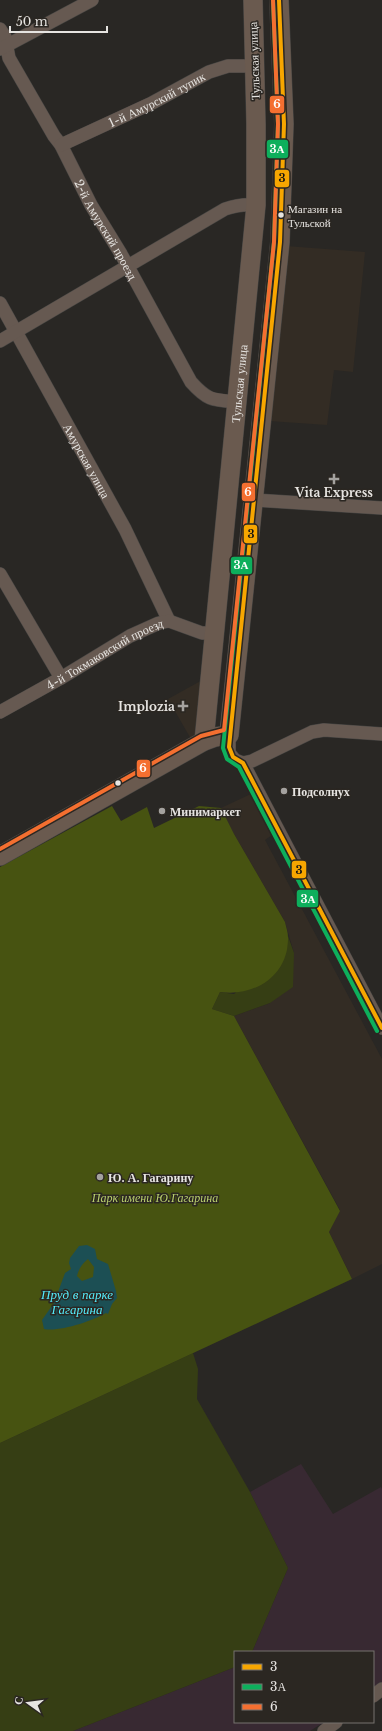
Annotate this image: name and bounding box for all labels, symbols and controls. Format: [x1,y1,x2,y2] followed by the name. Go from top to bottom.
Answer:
[10,8,107,34] scale bar
[16,14,48,29] text: 50 m
[245,21,263,101] street label: Тульская улица
[106,68,207,130] street label: 1-й Амурский тупик
[269,95,285,114] line badge: 6
[273,97,281,111] text: 6
[266,139,289,159] line badge: 3А
[270,142,285,156] text: 3А
[274,169,290,188] line badge: 3
[278,171,286,185] text: 3
[72,177,141,282] street label: 2-й Амурский проезд
[288,202,342,230] place label: Магазин на Тульской
[276,210,286,220] marker: Магазин на Тульской
[227,343,250,424] street label: Тульская улица
[60,420,114,501] street label: Амурская улица
[329,474,339,484] marker: Vita Express
[241,482,256,502] line badge: 6
[244,485,252,499] text: 6
[294,485,373,500] place label: Vita Express
[243,524,258,544] line badge: 3
[247,527,255,541] text: 3
[230,556,253,575] line badge: 3А
[234,558,249,572] text: 3А
[43,615,164,692] street label: 4-й Токмаковский проезд
[118,699,175,714] place label: Implozia
[178,701,188,711] marker: Implozia
[136,759,151,778] line badge: 6
[139,761,147,775] text: 6
[113,778,123,788] unlabelled marker
[292,784,350,799] place label: Подсолнух
[279,786,289,796] marker: Подсолнух
[170,804,241,819] place label: Минимаркет
[157,806,167,816] marker: Минимаркет
[291,860,307,879] line badge: 3
[295,863,303,877] text: 3
[296,889,319,908] line badge: 3А
[301,892,316,906] text: 3А
[108,1170,193,1185] place label: Ю. А. Гагарину
[95,1172,105,1182] marker: Ю. А. Гагарину
[91,1190,218,1205] park label: Парк имени Ю.Гагарина
[40,1286,113,1318] water label: Пруд в парке Гагарина
[234,1651,374,1723] legend
[270,1659,277,1674] text: 3
[270,1679,286,1694] text: 3А
[8,1683,48,1723] north arrow
[11,1695,26,1706] text: С
[270,1699,278,1714] text: 6

